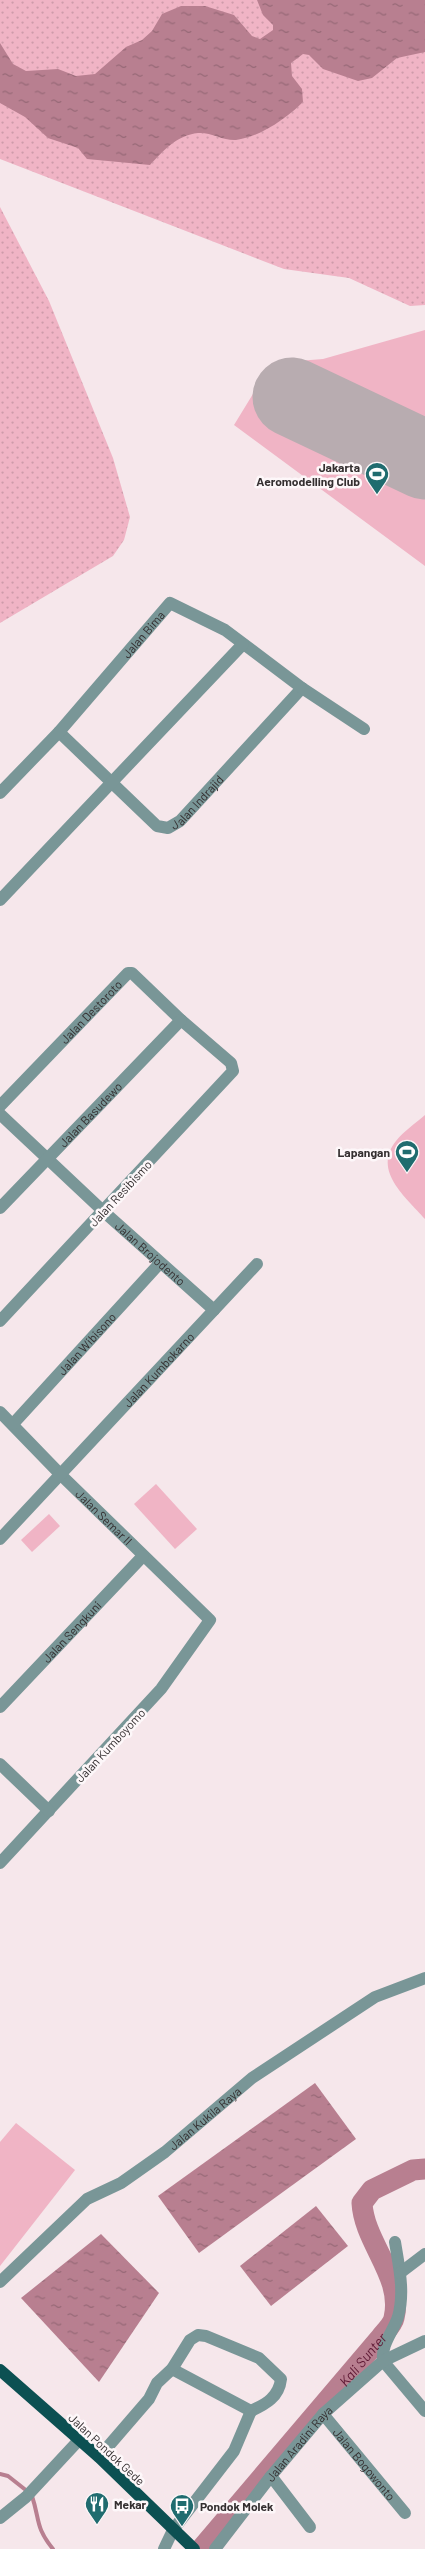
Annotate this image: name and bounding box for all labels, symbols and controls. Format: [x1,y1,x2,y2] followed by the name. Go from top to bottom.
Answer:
[256,460,360,488] place label: Jakarta Aeromodelling Club
[364,461,390,495] sports icon: Jakarta Aeromodelling Club
[119,608,167,660] street label: Jalan Bima
[168,772,226,832] street label: Jalan Indrajid
[57,977,125,1046] street label: Jalan Destoroto
[56,1079,125,1150] street label: Jalan Basudewo
[394,1139,420,1173] sports icon: Lapangan
[338,1145,390,1159] place label: Lapangan
[86,1157,154,1229] street label: Jalan Resibismo
[113,1218,188,1288] street label: Jalan Brojodento
[55,1309,118,1378] street label: Jalan Wibisono
[120,1329,197,1410] street label: Jalan Kumbokarno
[73,1486,135,1548] street label: Jalan Semar II
[39,1598,104,1665] street label: Jalan Sengkuni
[72,1705,148,1785] street label: Jalan Kumboyomo
[166,2084,244,2153] street label: Jalan Kukila Raya
[335,2328,390,2389] water label: Kali Sunter
[263,2402,335,2484] street label: Jalan Aradini Raya
[66,2410,148,2488] street label: Jalan Pondok Gede
[330,2425,399,2503] street label: Jalan Bogowonto
[84,2491,110,2525] restaurant icon: Mekar
[169,2493,195,2527] bus stop icon: Pondok Molek
[114,2497,147,2511] place label: Mekar
[200,2499,274,2513] place label: Pondok Molek

